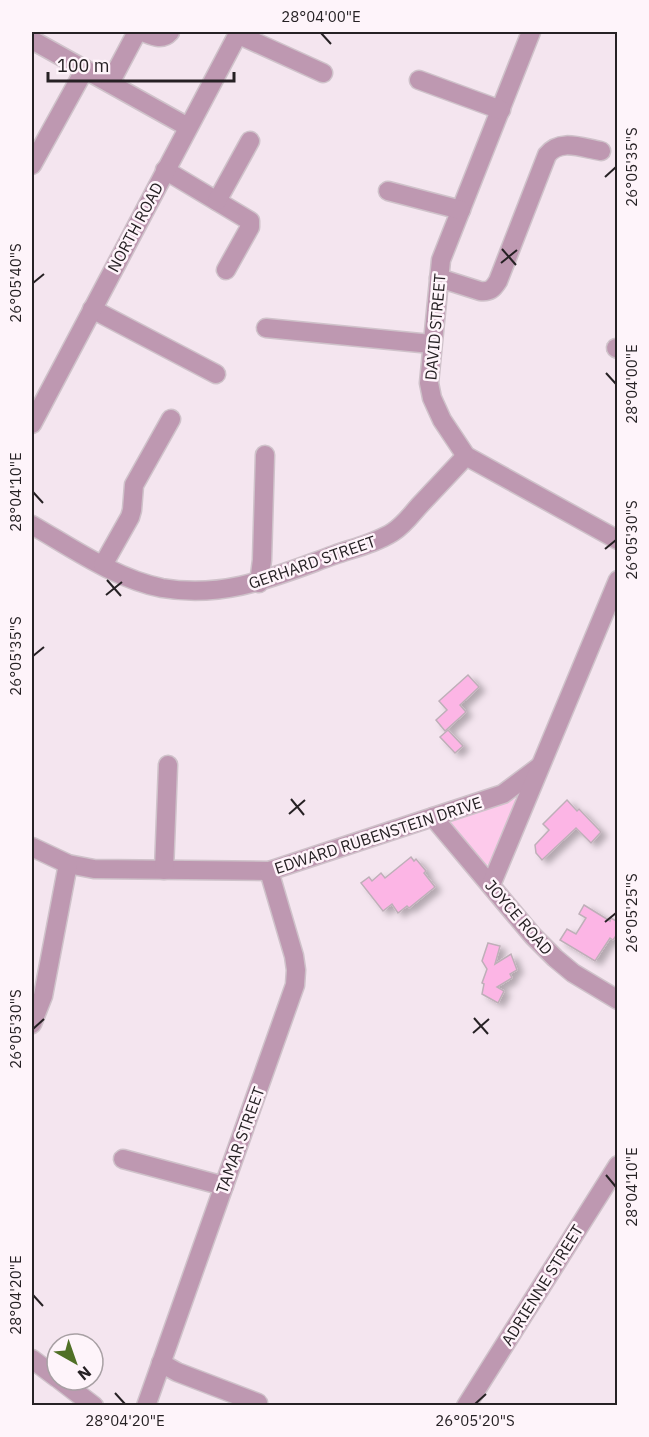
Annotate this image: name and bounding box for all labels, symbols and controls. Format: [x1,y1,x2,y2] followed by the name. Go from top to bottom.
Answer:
[281,7,361,26] text: 28°04'00"E
[48,45,234,83] scale bar
[57,54,109,77] text: 100 m
[622,127,641,207] text: 26°05'35"S
[103,179,167,275] street label: NORTH ROAD
[6,243,25,323] text: 26°05'40"S
[420,273,450,381] street label: DAVID STREET
[622,344,641,424] text: 28°04'00"E
[6,452,25,532] text: 28°04'10"E
[622,500,641,580] text: 26°05'30"S
[246,531,378,593] street label: GERHARD STREET
[6,616,25,696] text: 26°05'35"S
[272,792,484,878] street label: EDWARD RUBENSTEIN DRIVE
[622,873,641,953] text: 26°05'25"S
[481,875,557,959] street label: JOYCE ROAD
[6,989,25,1069] text: 26°05'30"S
[211,1084,269,1196] street label: TAMAR STREET
[622,1147,641,1227] text: 28°04'10"E
[497,1221,587,1349] street label: ADRIENNE STREET
[6,1255,25,1335] text: 28°04'20"E
[45,1332,105,1392] north arrow
[74,1362,96,1385] text: N
[85,1411,165,1430] text: 28°04'20"E
[435,1411,515,1430] text: 26°05'20"S

